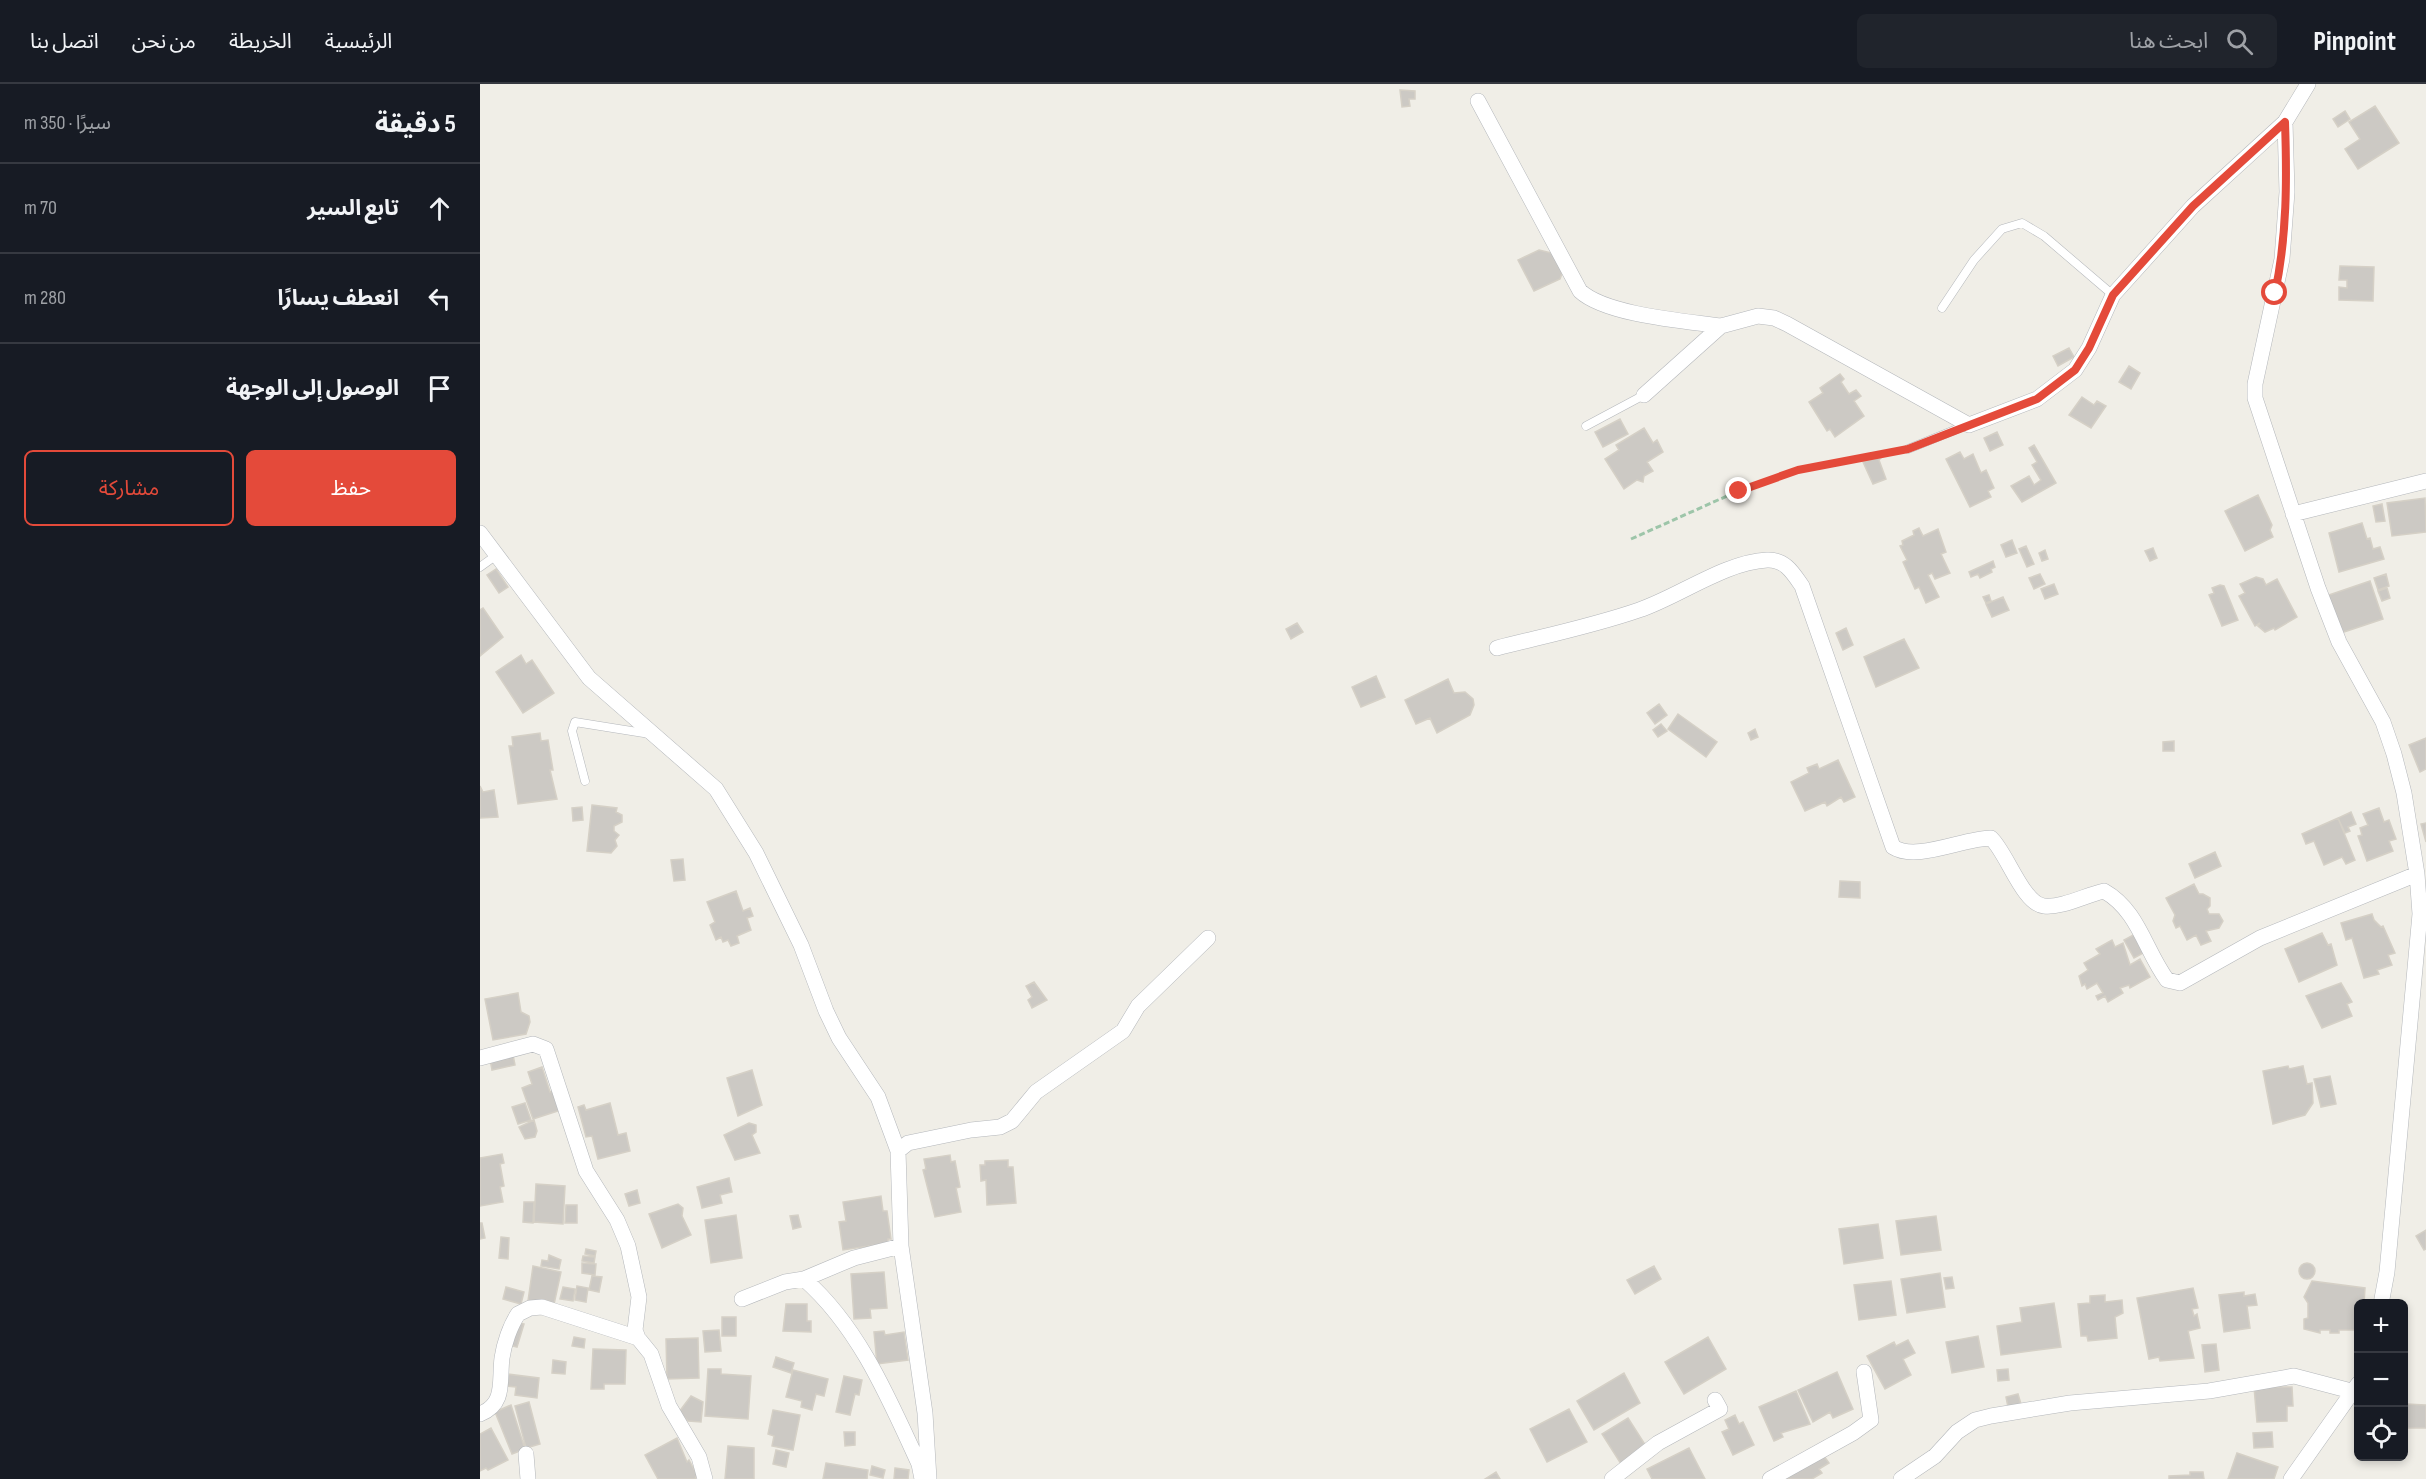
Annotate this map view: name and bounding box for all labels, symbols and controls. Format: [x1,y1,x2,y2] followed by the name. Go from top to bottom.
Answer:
[1857,14,2277,68] search box
[2223,25,2256,58] icon: search
[2313,25,2396,58] text: Pinpoint
[2129,28,2208,55] text: ابحث هنا
[30,29,99,54] text: اتصل بنا
[132,29,196,54] text: من نحن
[229,29,292,54] text: الخريطة
[325,29,392,54] text: الرئيسية
[375,109,456,140] text: 5 دقيقة
[24,111,111,135] text: سيرًا · 350 m
[423,192,456,225] icon: ahead
[307,195,399,222] text: تابع السير
[24,196,57,220] text: 70 m
[2261,279,2287,305] route start
[423,282,456,315] icon: left
[277,285,399,312] text: انعطف يسارًا
[24,286,66,310] text: 280 m
[423,372,456,405] icon: arrive
[226,375,399,402] text: الوصول إلى الوجهة
[24,450,234,526] button: مشاركة
[246,450,456,526] button: حفظ
[1725,477,1751,503] route end
[2354,1299,2408,1461] map controls
[2354,1299,2408,1353] button: +
[2354,1353,2408,1407] button: −
[2354,1407,2408,1461] button: locate

